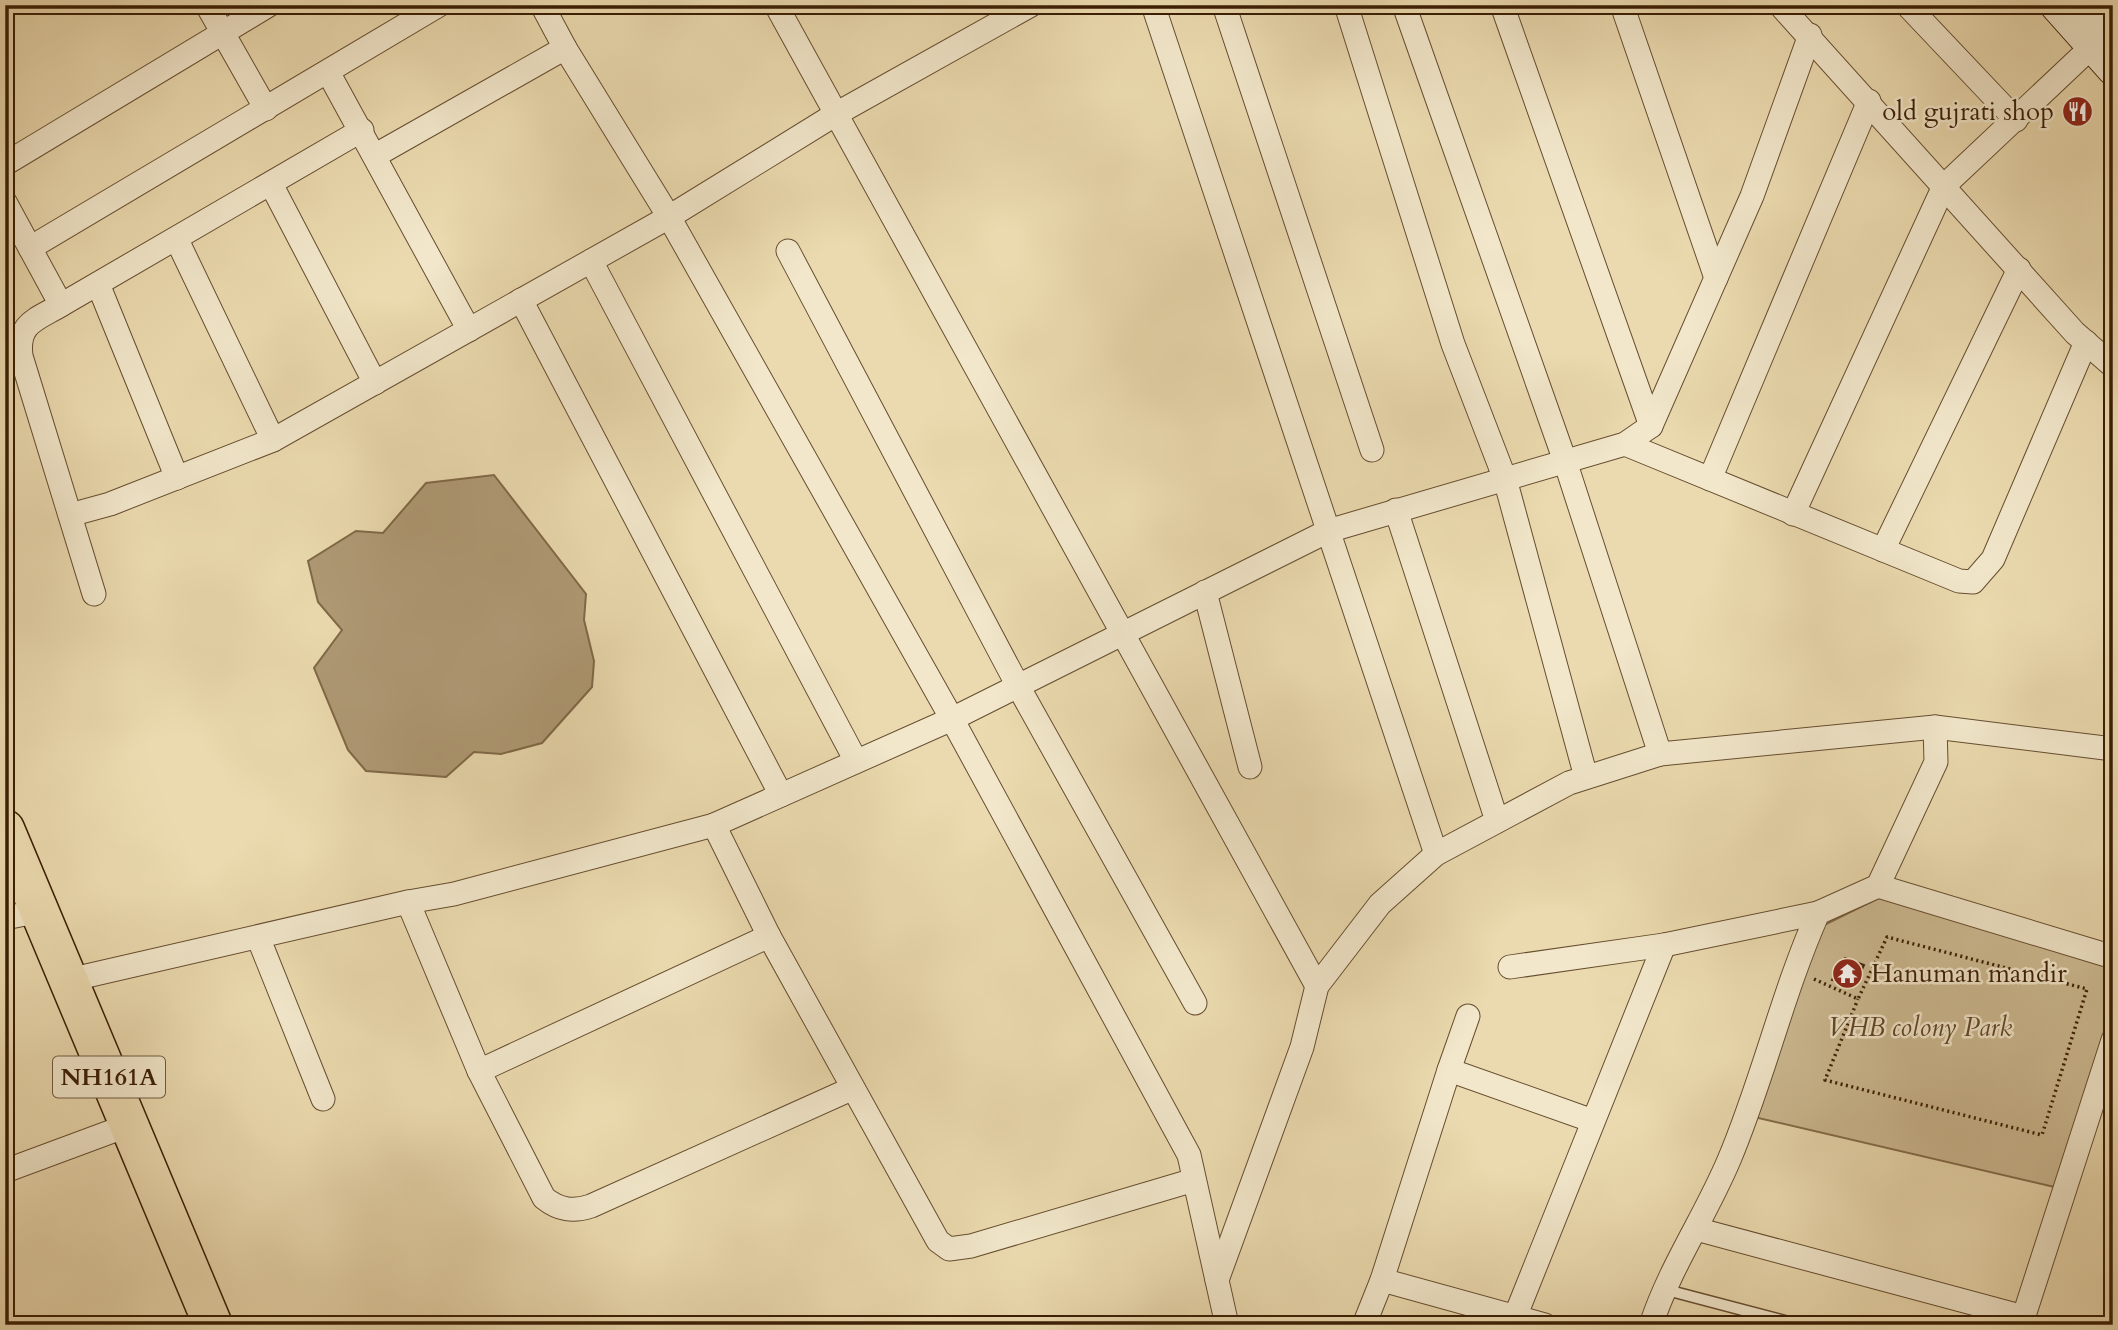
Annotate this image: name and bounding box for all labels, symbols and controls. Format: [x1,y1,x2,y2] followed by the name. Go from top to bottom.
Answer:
[1882,94,2054,129] place label: old gujrati shop
[2060,94,2094,128] restaurant icon: old gujrati shop
[1831,956,1865,990] temple icon: Hanuman mandir
[1871,956,2067,991] place label: Hanuman mandir
[1828,1010,2012,1045] park label: VHB colony Park
[53,1056,165,1098] road number: NH161A

